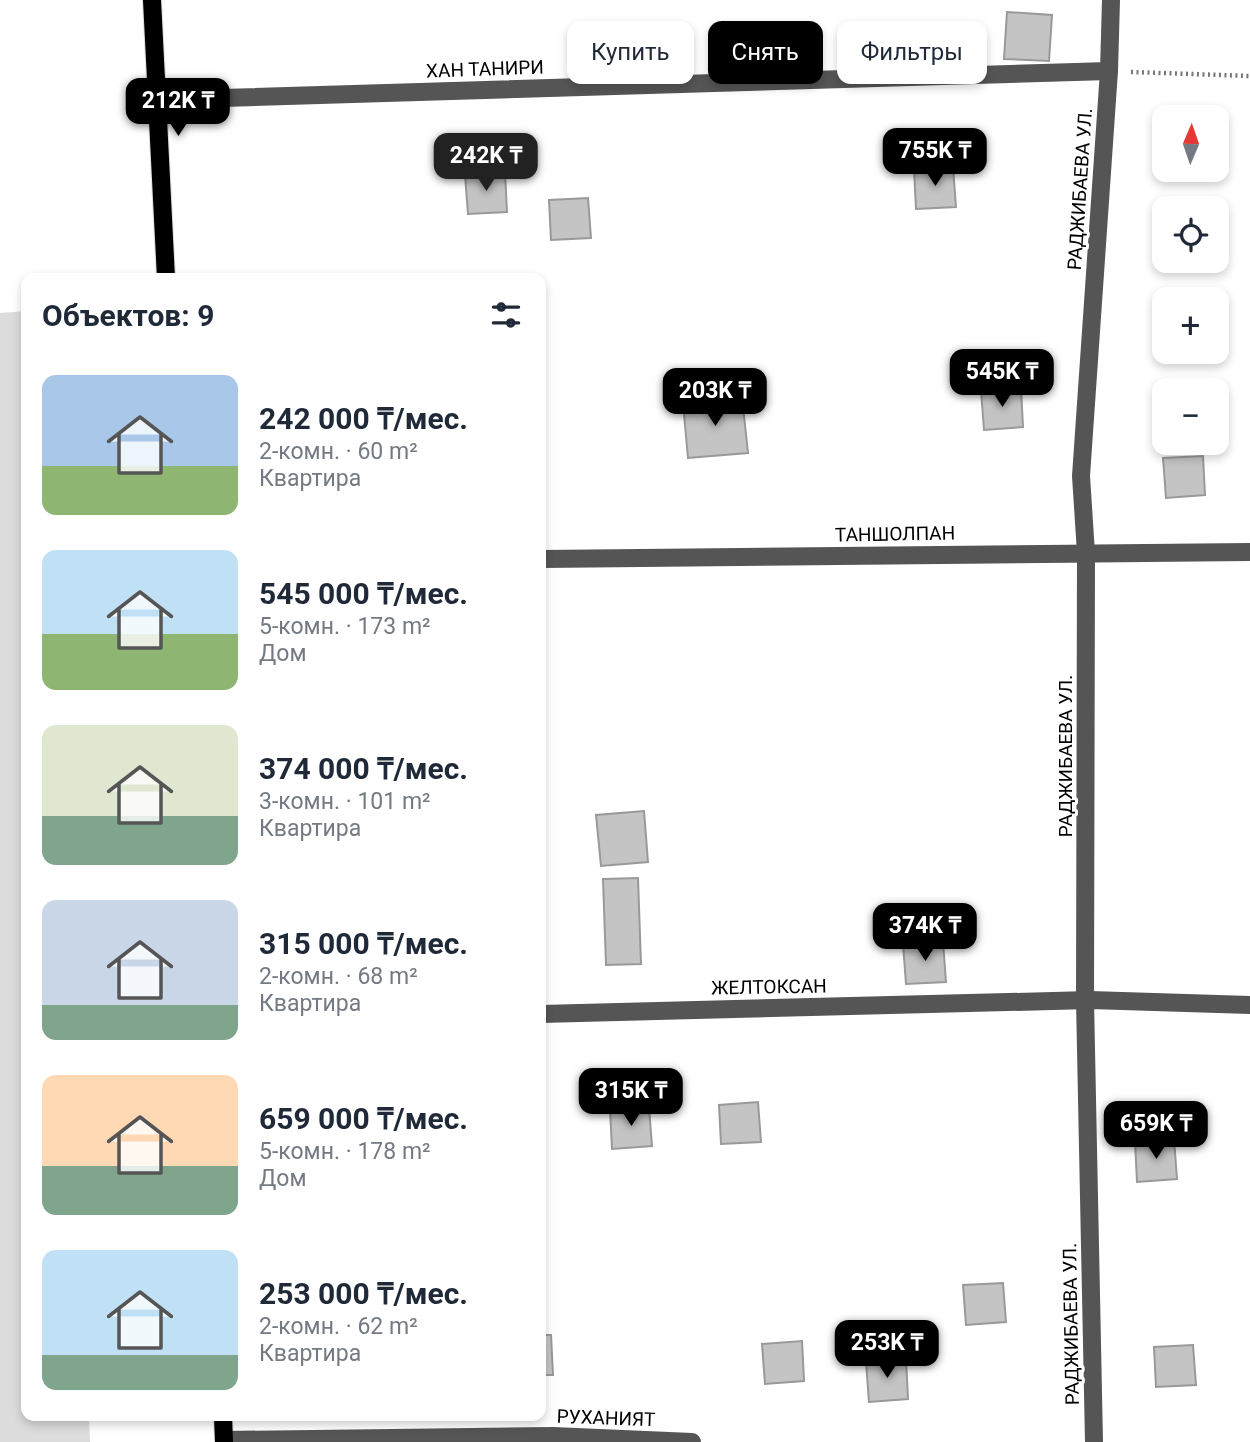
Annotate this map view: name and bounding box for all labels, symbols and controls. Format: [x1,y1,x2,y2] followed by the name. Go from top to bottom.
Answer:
[567,21,694,84] chip: Купить
[708,21,823,84] chip: Снять
[837,21,987,84] chip: Фильтры
[426,55,544,83] street label: ХАН ТАНИРИ
[121,78,235,138] pin: 212K ₸
[142,87,214,114] text: 212K ₸
[1152,105,1228,182] north arrow
[1152,105,1229,455] map controls
[1063,107,1097,271] street label: РАДЖИБАЕВА УЛ.
[878,128,992,188] pin: 755K ₸
[429,134,543,193] pin: 242K ₸
[899,137,971,164] text: 755K ₸
[450,142,522,169] text: 242K ₸
[1152,196,1229,273] button: locate
[1152,287,1229,364] button: +
[487,296,525,334] icon: filters
[42,298,214,333] text: Объектов: 9
[945,350,1059,409] pin: 545K ₸
[966,358,1038,385] text: 545K ₸
[658,368,772,428] pin: 203K ₸
[679,377,751,404] text: 203K ₸
[1152,378,1229,455] button: −
[259,401,468,436] text: 242 000 ₸/мес.
[98,403,182,487] icon: home
[259,438,418,465] text: 2-комн. · 60 m²
[259,465,361,492] text: Квартира
[835,521,955,547] street label: ТАНШОЛПАН
[259,576,468,611] text: 545 000 ₸/мес.
[98,578,182,662] icon: home
[259,613,431,640] text: 5-комн. · 173 m²
[259,640,306,667] text: Дом
[1054,675,1077,837] street label: РАДЖИБАЕВА УЛ.
[259,751,468,786] text: 374 000 ₸/мес.
[98,753,182,837] icon: home
[259,788,431,815] text: 3-комн. · 101 m²
[259,815,361,842] text: Квартира
[868,904,982,963] pin: 374K ₸
[889,912,961,939] text: 374K ₸
[259,926,468,961] text: 315 000 ₸/мес.
[98,928,182,1012] icon: home
[259,963,418,990] text: 2-комн. · 68 m²
[711,974,827,1000] street label: ЖЕЛТОКСАН
[259,990,361,1017] text: Квартира
[574,1068,688,1128] pin: 315K ₸
[595,1077,667,1104] text: 315K ₸
[259,1101,468,1136] text: 659 000 ₸/мес.
[1099,1102,1213,1161] pin: 659K ₸
[98,1103,182,1187] icon: home
[1120,1110,1192,1137] text: 659K ₸
[259,1138,431,1165] text: 5-комн. · 178 m²
[259,1165,306,1192] text: Дом
[1058,1243,1084,1405] street label: РАДЖИБАЕВА УЛ.
[259,1276,468,1311] text: 253 000 ₸/мес.
[98,1278,182,1362] icon: home
[259,1313,418,1340] text: 2-комн. · 62 m²
[830,1320,944,1380] pin: 253K ₸
[851,1329,923,1356] text: 253K ₸
[259,1340,361,1367] text: Квартира
[556,1405,656,1431] street label: РУХАНИЯТ

